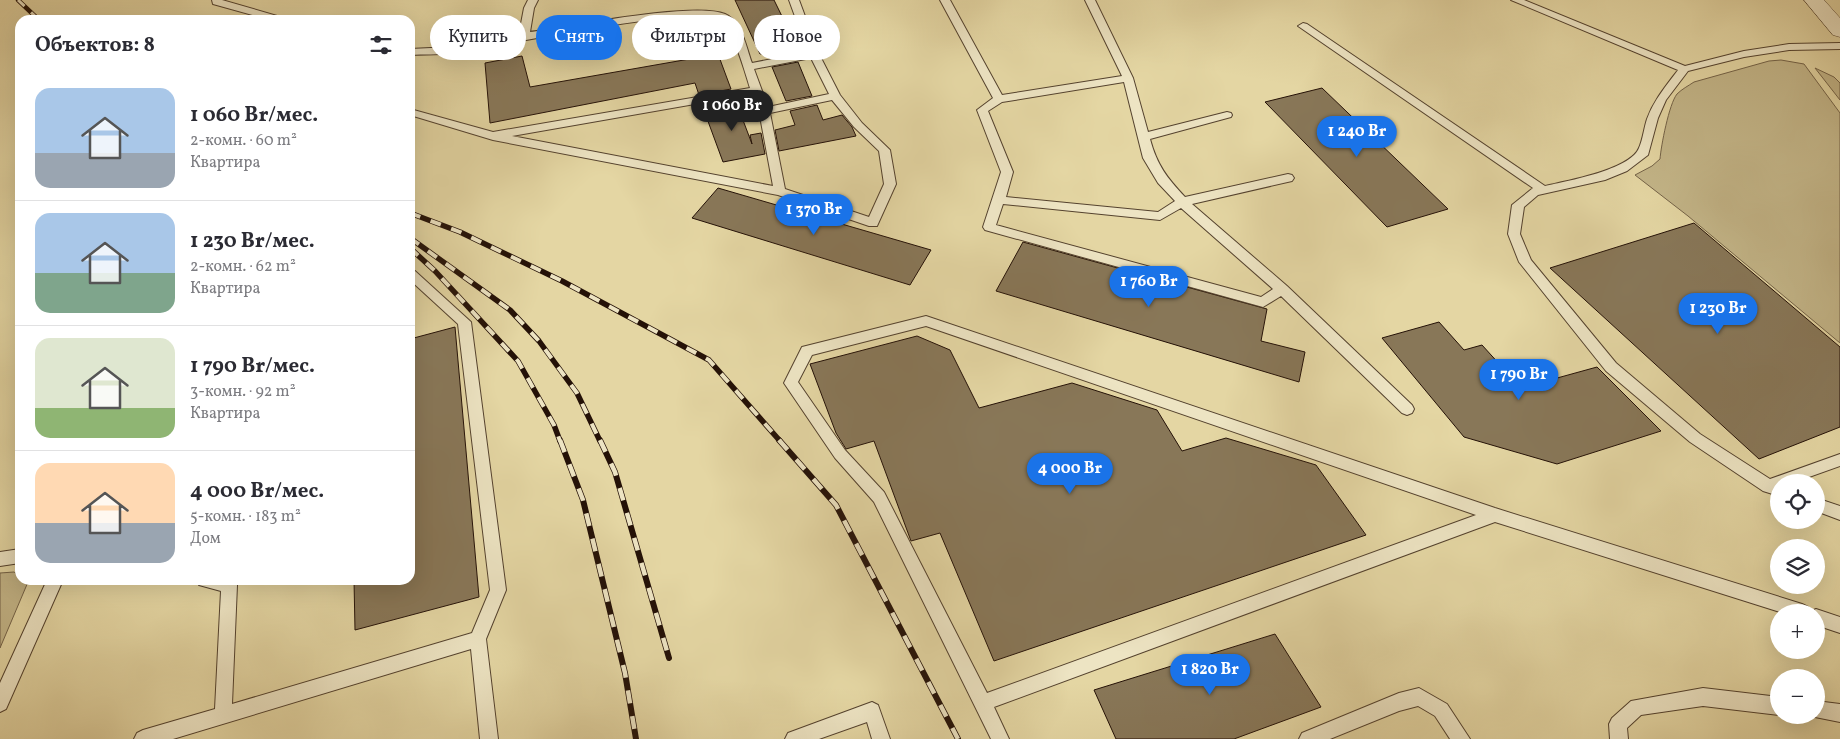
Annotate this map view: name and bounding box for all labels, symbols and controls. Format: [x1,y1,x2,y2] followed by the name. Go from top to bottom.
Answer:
[430,15,526,60] chip: Купить
[536,15,622,60] chip: Снять
[632,15,744,60] chip: Фильтры
[754,15,840,60] chip: Новое
[35,31,155,60] text: Объектов: 8
[367,31,395,59] icon: filters
[680,90,784,132] pin: 1 060 Br
[702,95,762,117] text: 1 060 Br
[190,101,318,130] text: 1 060 Br/мес.
[75,108,135,168] icon: home
[1305,116,1409,158] pin: 1 240 Br
[1328,121,1386,143] text: 1 240 Br
[190,130,297,152] text: 2-комн. · 60 m²
[190,152,260,174] text: Квартира
[762,194,866,236] pin: 1 370 Br
[786,199,842,221] text: 1 370 Br
[190,227,315,256] text: 1 230 Br/мес.
[75,233,135,293] icon: home
[190,256,296,278] text: 2-комн. · 62 m²
[1097,266,1201,308] pin: 1 760 Br
[1120,271,1178,293] text: 1 760 Br
[190,278,260,300] text: Квартира
[1666,292,1770,335] pin: 1 230 Br
[1689,298,1747,320] text: 1 230 Br
[190,352,315,381] text: 1 790 Br/мес.
[75,358,135,418] icon: home
[1467,358,1571,401] pin: 1 790 Br
[1490,364,1548,386] text: 1 790 Br
[190,381,296,403] text: 3-комн. · 92 m²
[190,403,260,425] text: Квартира
[1018,452,1122,495] pin: 4 000 Br
[1038,458,1102,480] text: 4 000 Br
[1770,474,1825,724] map controls
[1770,474,1825,529] button: locate
[190,477,324,506] text: 4 000 Br/мес.
[75,483,135,543] icon: home
[190,506,301,528] text: 5-комн. · 183 m²
[190,528,221,550] text: Дом
[1770,539,1825,594] button: layers
[1770,604,1825,659] button: +
[1158,654,1262,696] pin: 1 820 Br
[1181,659,1239,681] text: 1 820 Br
[1770,669,1825,724] button: −

